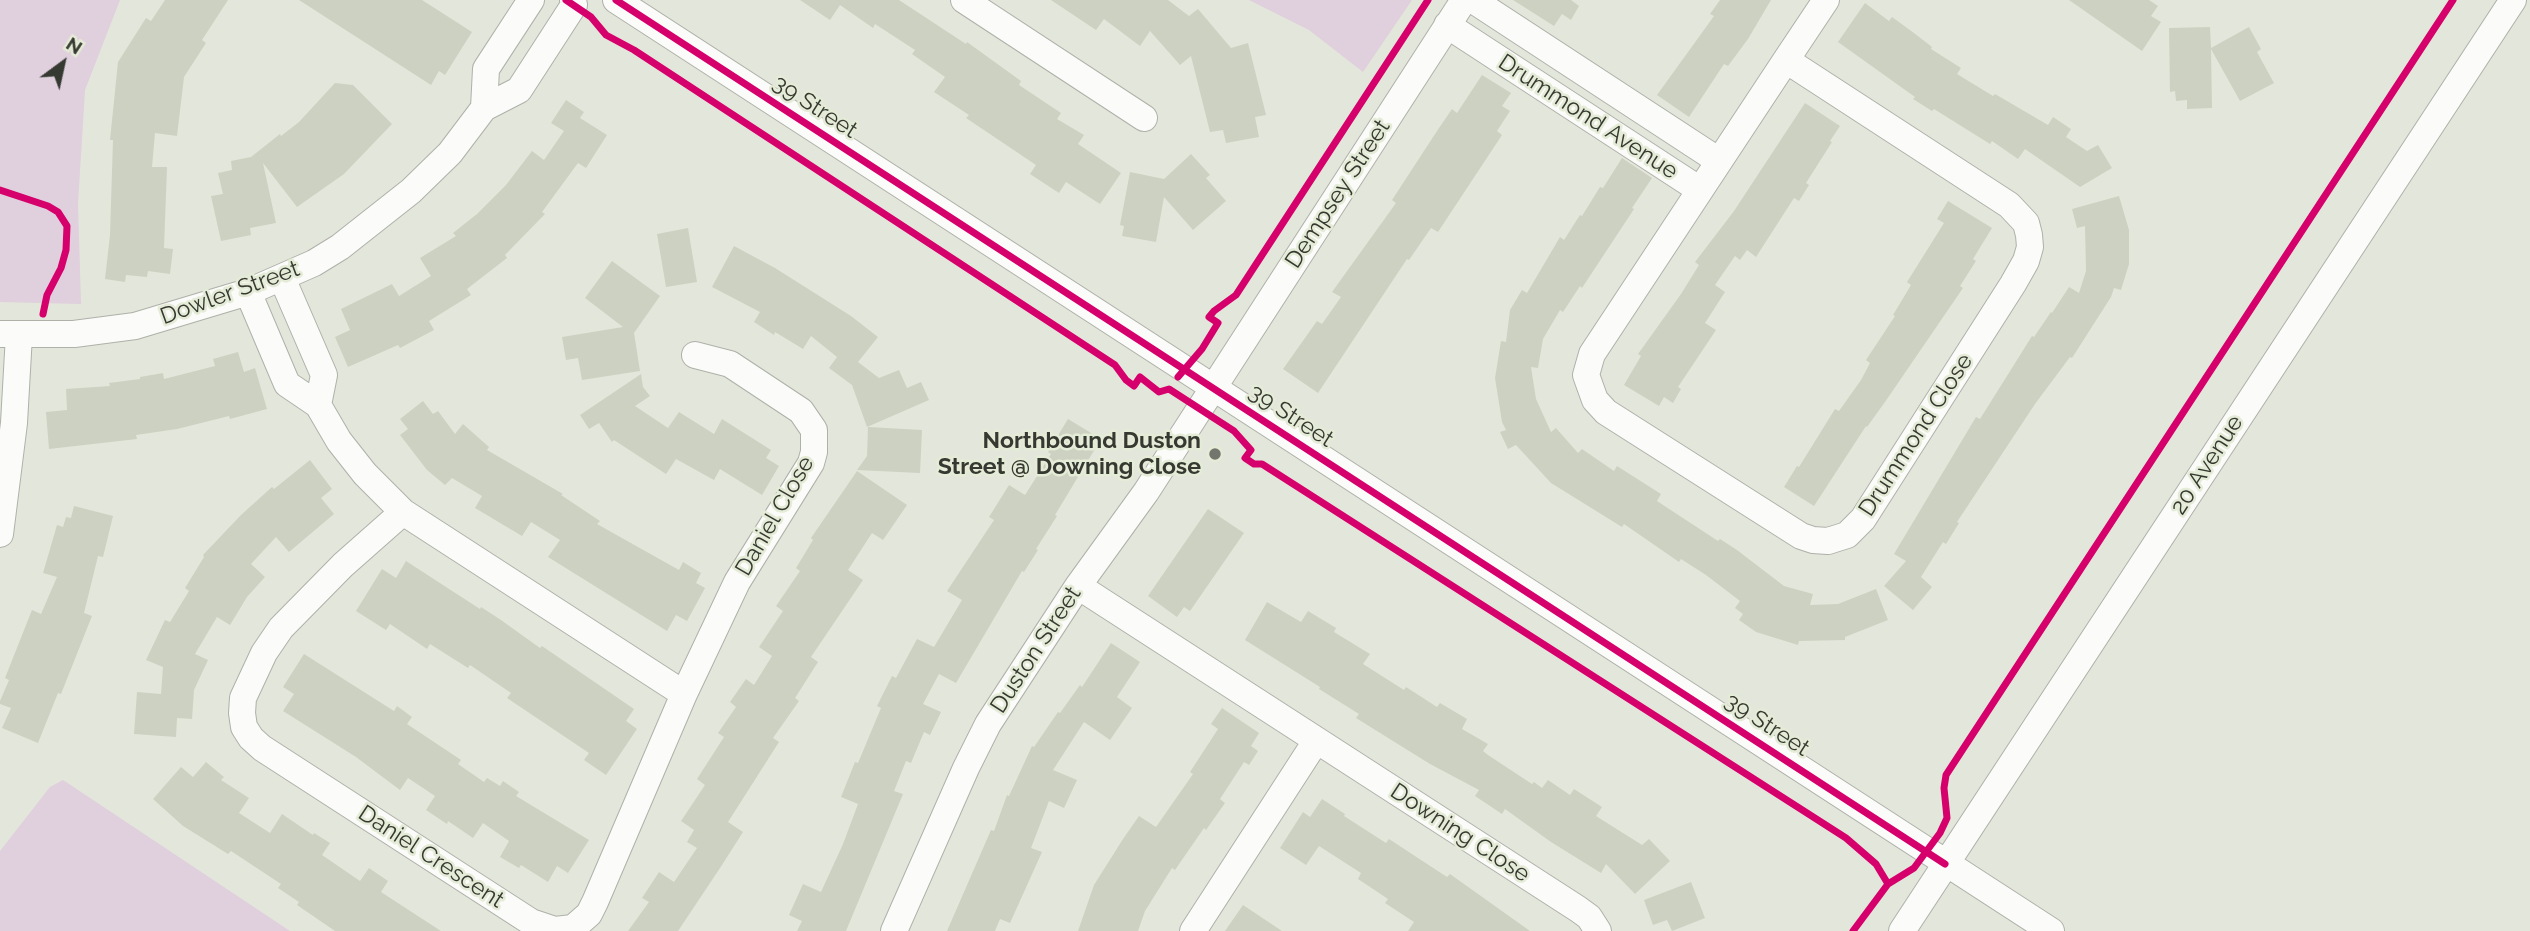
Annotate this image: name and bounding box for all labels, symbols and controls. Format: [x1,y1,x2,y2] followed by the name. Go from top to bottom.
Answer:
[28,28,98,98] north arrow
[62,32,87,59] text: N
[1493,49,1683,185] street label: Drummond Avenue
[767,69,863,145] street label: 39 Street
[1280,115,1396,273] street label: Dempsey Street
[157,255,303,331] street label: Dowler Street
[1853,349,1979,521] street label: Drummond Close
[1243,378,1339,454] street label: 39 Street
[2165,410,2249,520] street label: 20 Avenue
[938,427,1201,481] place label: Northbound Duston Street @ Downing Close
[1207,446,1223,462] marker: Northbound Duston Street @ Downing Close
[730,451,820,581] street label: Daniel Close
[985,581,1087,719] street label: Duston Street
[1719,687,1815,763] street label: 39 Street
[1385,778,1535,888] street label: Downing Close
[353,800,509,914] street label: Daniel Crescent

